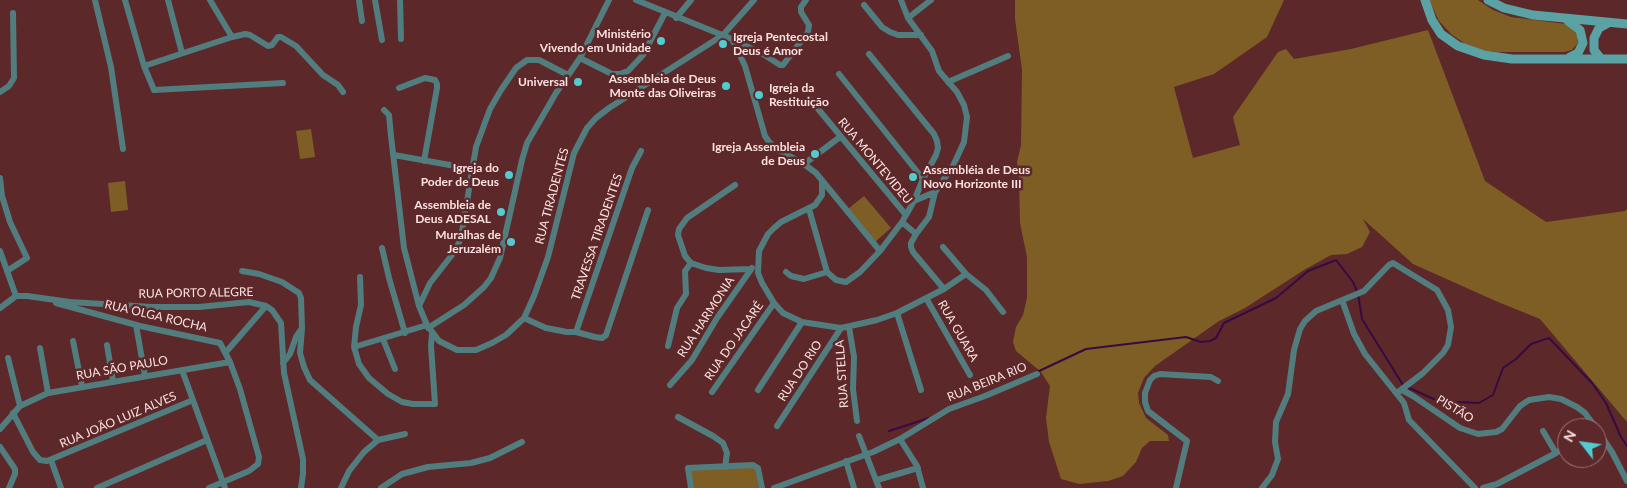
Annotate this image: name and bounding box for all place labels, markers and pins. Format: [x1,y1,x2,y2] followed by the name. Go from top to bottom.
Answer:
[540,27,651,55] place label: Ministério Vivendo em Unidade
[733,30,828,58] place label: Igreja Pentecostal Deus é Amor
[655,35,667,47] marker: Ministério Vivendo em Unidade
[717,38,729,50] marker: Igreja Pentecostal Deus é Amor
[609,72,716,100] place label: Assembleia de Deus Monte das Oliveiras
[518,75,568,89] place label: Universal
[572,76,584,88] marker: Universal
[720,80,732,92] marker: Assembleia de Deus Monte das Oliveiras
[769,81,829,109] place label: Igreja da Restituição
[753,89,765,101] marker: Igreja da Restituição
[712,140,805,168] place label: Igreja Assembleia de Deus
[809,148,821,160] marker: Igreja Assembleia de Deus
[421,161,499,189] place label: Igreja do Poder de Deus
[923,163,1030,191] place label: Assembléia de Deus Novo Horizonte III
[503,169,515,181] marker: Igreja do Poder de Deus
[907,171,919,183] marker: Assembléia de Deus Novo Horizonte III
[414,198,491,226] place label: Assembleia de Deus ADESAL
[495,206,507,218] marker: Assembleia de Deus ADESAL
[435,228,501,256] place label: Muralhas de Jeruzalém
[505,236,517,248] marker: Muralhas de Jeruzalém

